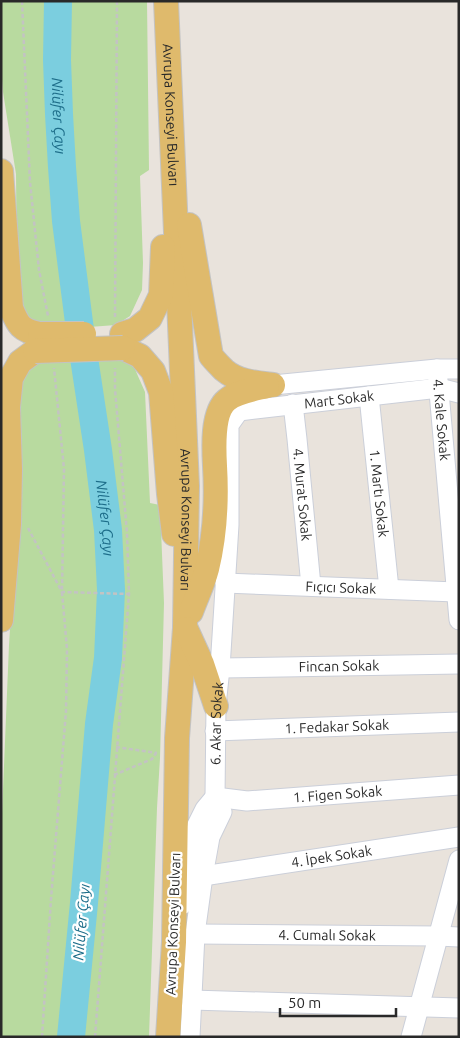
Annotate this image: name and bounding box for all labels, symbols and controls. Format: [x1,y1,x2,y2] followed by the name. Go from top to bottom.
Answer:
[160,43,182,187] street label: Avrupa Konseyi Bulvarı
[49,77,70,155] water label: Nilüfer Çayı
[430,378,453,461] street label: 4. Kale Sokak
[303,388,375,411] street label: Mart Sokak
[177,448,195,591] street label: Avrupa Konseyi Bulvarı
[290,448,315,542] street label: 4. Murat Sokak
[367,449,392,538] street label: 1. Martı Sokak
[93,479,118,557] water label: Nilüfer Çayı
[305,578,377,597] street label: Fıçıcı Sokak
[299,657,379,675] street label: Fincan Sokak
[207,681,226,765] street label: 6. Akar Sokak
[284,717,390,736] street label: 1. Fedakar Sokak
[292,783,383,805] street label: 1. Figen Sokak
[290,842,373,870] street label: 4. İpek Sokak
[163,852,183,996] street label: Avrupa Konseyi Bulvarı
[69,883,93,961] water label: Nilüfer Çayı
[278,927,376,943] street label: 4. Cumalı Sokak
[280,986,396,1018] scale bar
[288,994,321,1011] text: 50 m

